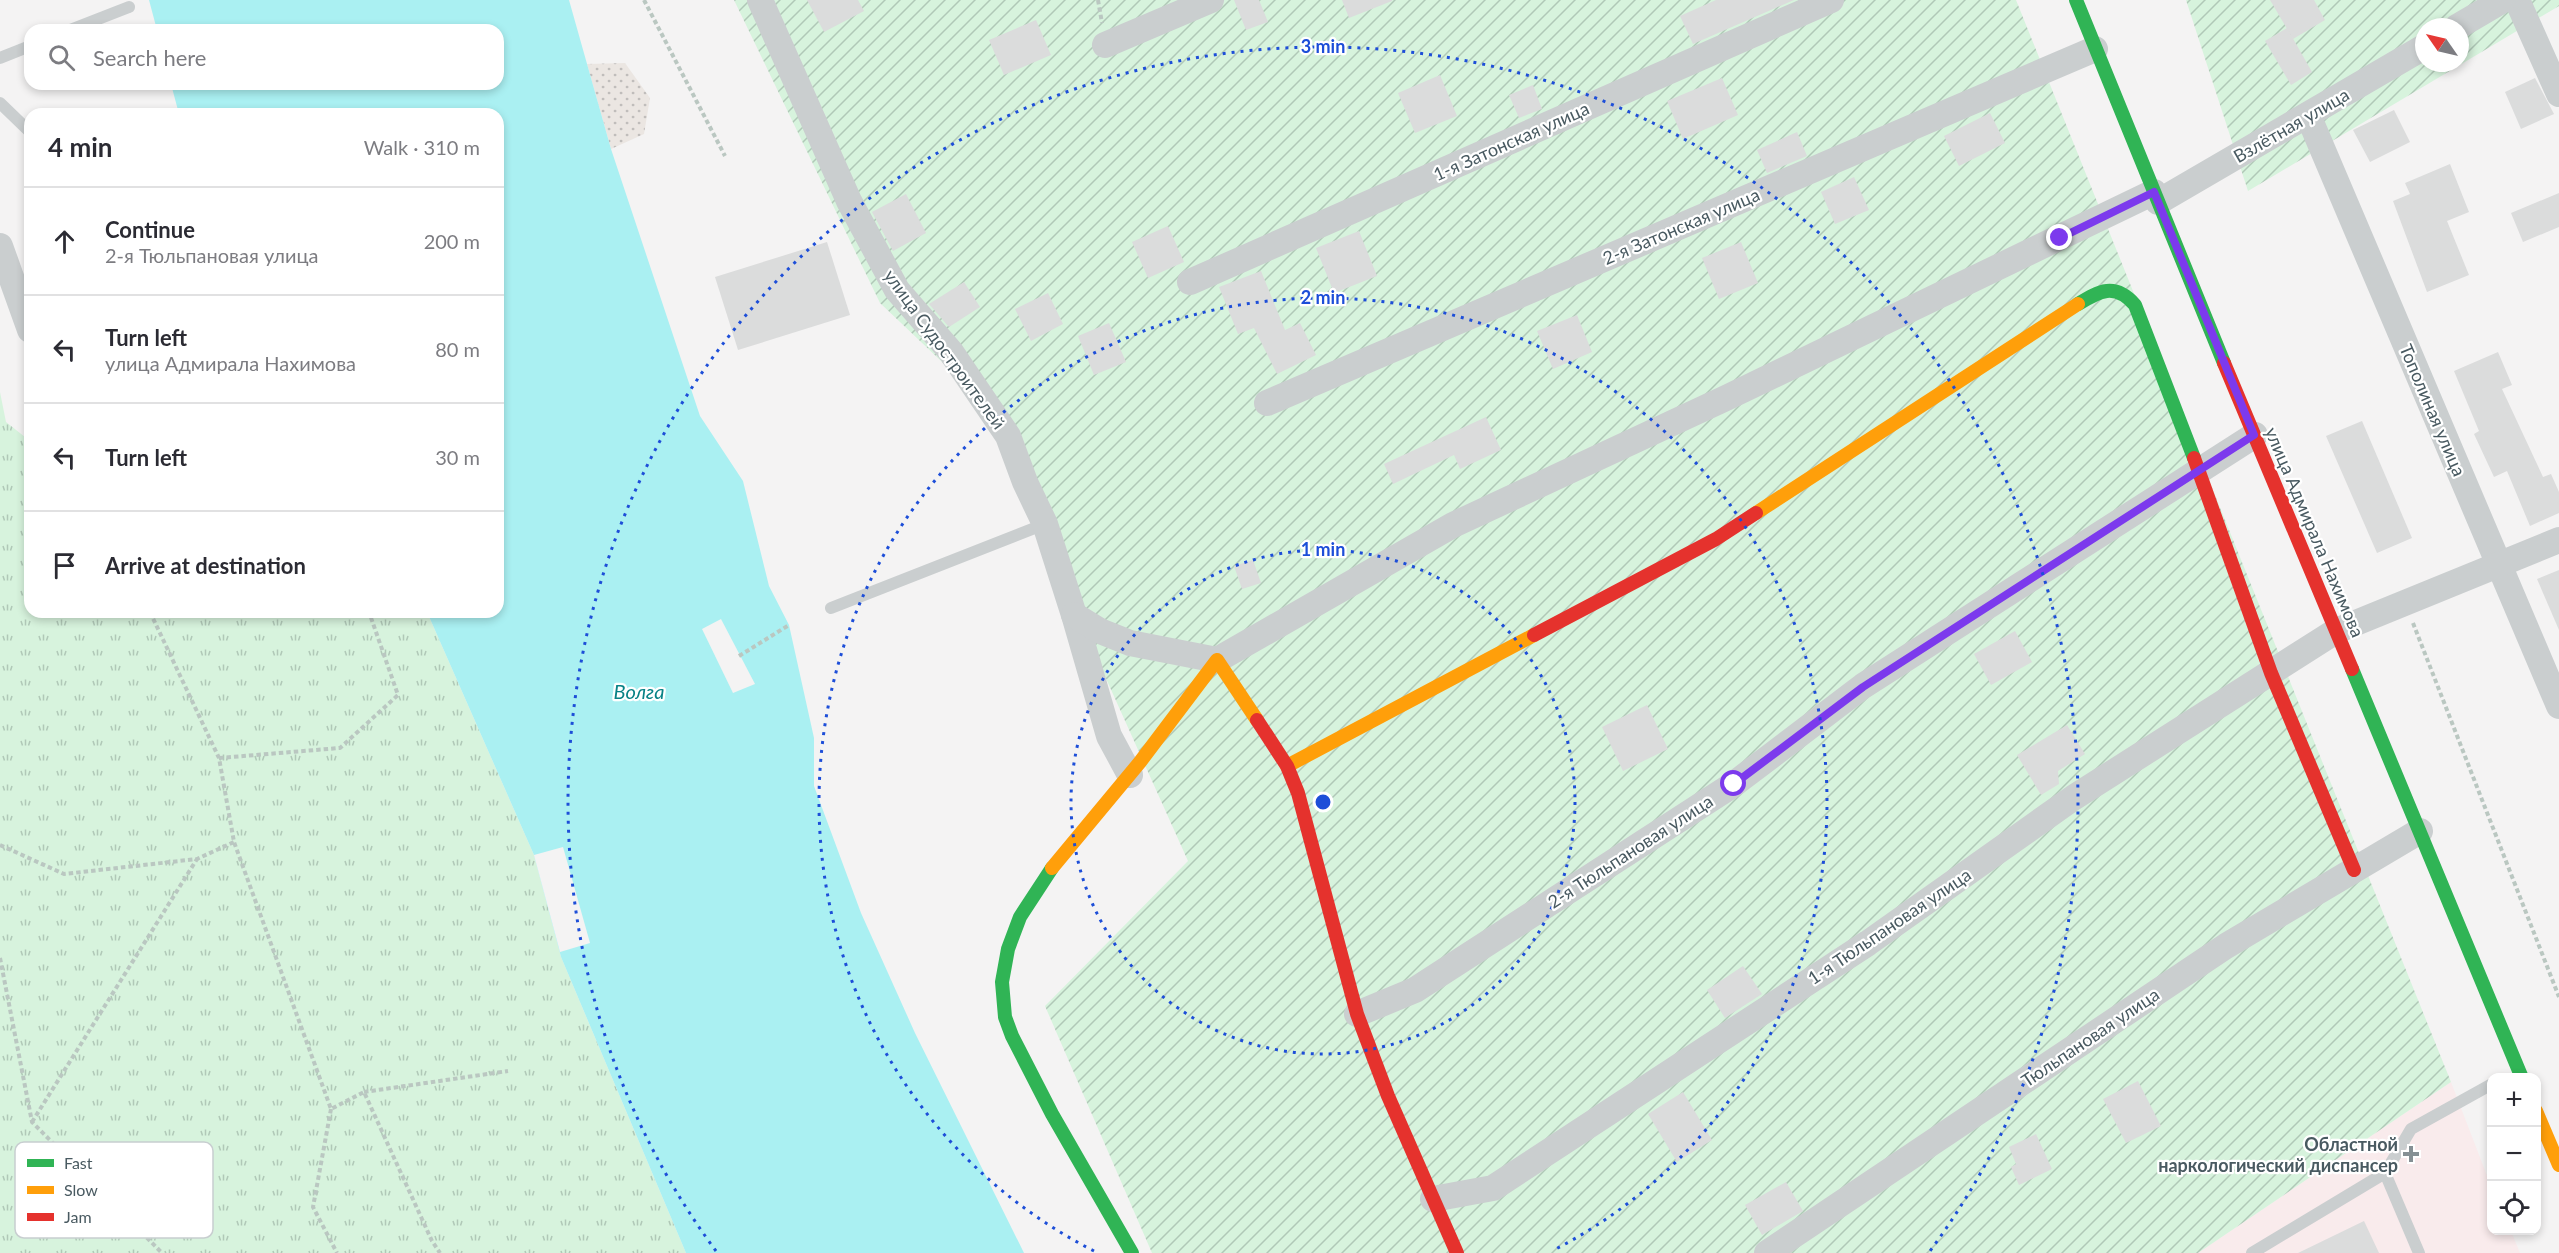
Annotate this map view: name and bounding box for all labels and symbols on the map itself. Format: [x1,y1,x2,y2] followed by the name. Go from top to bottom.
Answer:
[2415,18,2469,72] north arrow
[1301,35,1345,57] text: 3 min
[2229,83,2353,167] street label: Взлётная улица
[1430,97,1592,185] street label: 1-я Затонская улица
[1599,183,1763,269] street label: 2-я Затонская улица
[2046,224,2072,250] route end
[880,265,1010,433] street label: улица Судостроителей
[1301,286,1345,308] text: 2 min
[2395,341,2471,479] street label: Тополиная улица
[2261,424,2369,640] street label: улица Адмирала Нахимова
[1301,538,1345,560] text: 1 min
[614,679,664,703] water label: Волга
[1720,770,1746,796] route start
[1543,789,1717,913] street label: 2-я Тюльпановая улица
[1313,792,1333,812] centre of rings
[1803,863,1975,989] street label: 1-я Тюльпановая улица
[2017,983,2163,1091] street label: Тюльпановая улица
[2158,1133,2398,1176] place label: Областной наркологический диспансер
[15,1142,213,1238] legend
[2402,1145,2420,1163] marker: Областной наркологический диспансер
[64,1153,93,1172] text: Fast
[64,1180,98,1199] text: Slow
[64,1207,92,1226] text: Jam

